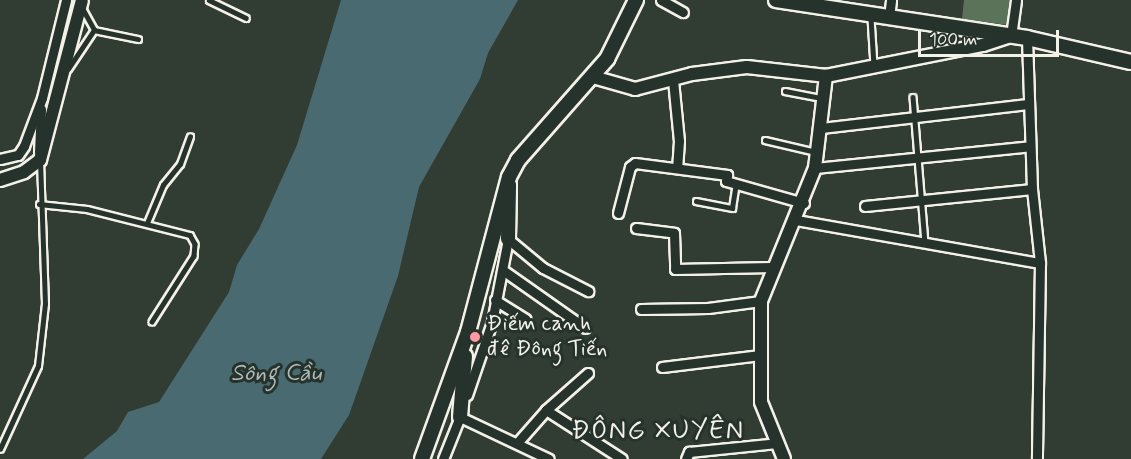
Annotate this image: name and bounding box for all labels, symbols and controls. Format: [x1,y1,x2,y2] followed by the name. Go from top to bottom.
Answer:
[921,18,1062,56] scale bar
[929,28,977,52] text: 100 m
[487,311,605,362] place label: Điếm canh đê Đông Tiến
[468,330,482,344] marker: Điếm canh đê Đông Tiến
[230,360,322,388] water label: Sông Cầu
[573,416,743,448] district label: ĐÔNG XUYÊN

